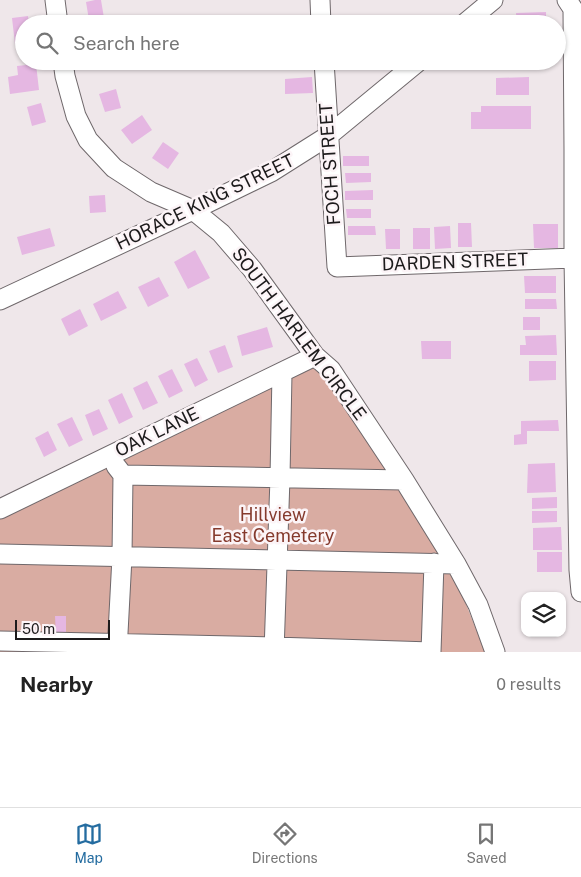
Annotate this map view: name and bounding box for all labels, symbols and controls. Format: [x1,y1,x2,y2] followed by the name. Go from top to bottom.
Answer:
[15,15,566,70] search box
[33,29,61,57] icon: search
[73,32,180,54] text: Search here
[315,102,344,226] street label: FOCH STREET
[112,149,298,254] street label: HORACE KING STREET
[228,243,371,424] street label: SOUTH HARLEM CIRCLE
[381,248,529,275] street label: DARDEN STREET
[112,402,202,461] street label: OAK LANE
[212,504,335,546] park label: Hillview East Cemetery
[521,592,566,637] map controls
[521,592,566,637] button: layers
[15,617,110,640] scale bar
[22,621,55,637] text: 50 m
[20,672,93,697] text: Nearby
[496,675,561,694] text: 0 results
[74,820,103,866] tab: Map
[252,820,318,866] tab: Directions
[466,820,507,866] tab: Saved

